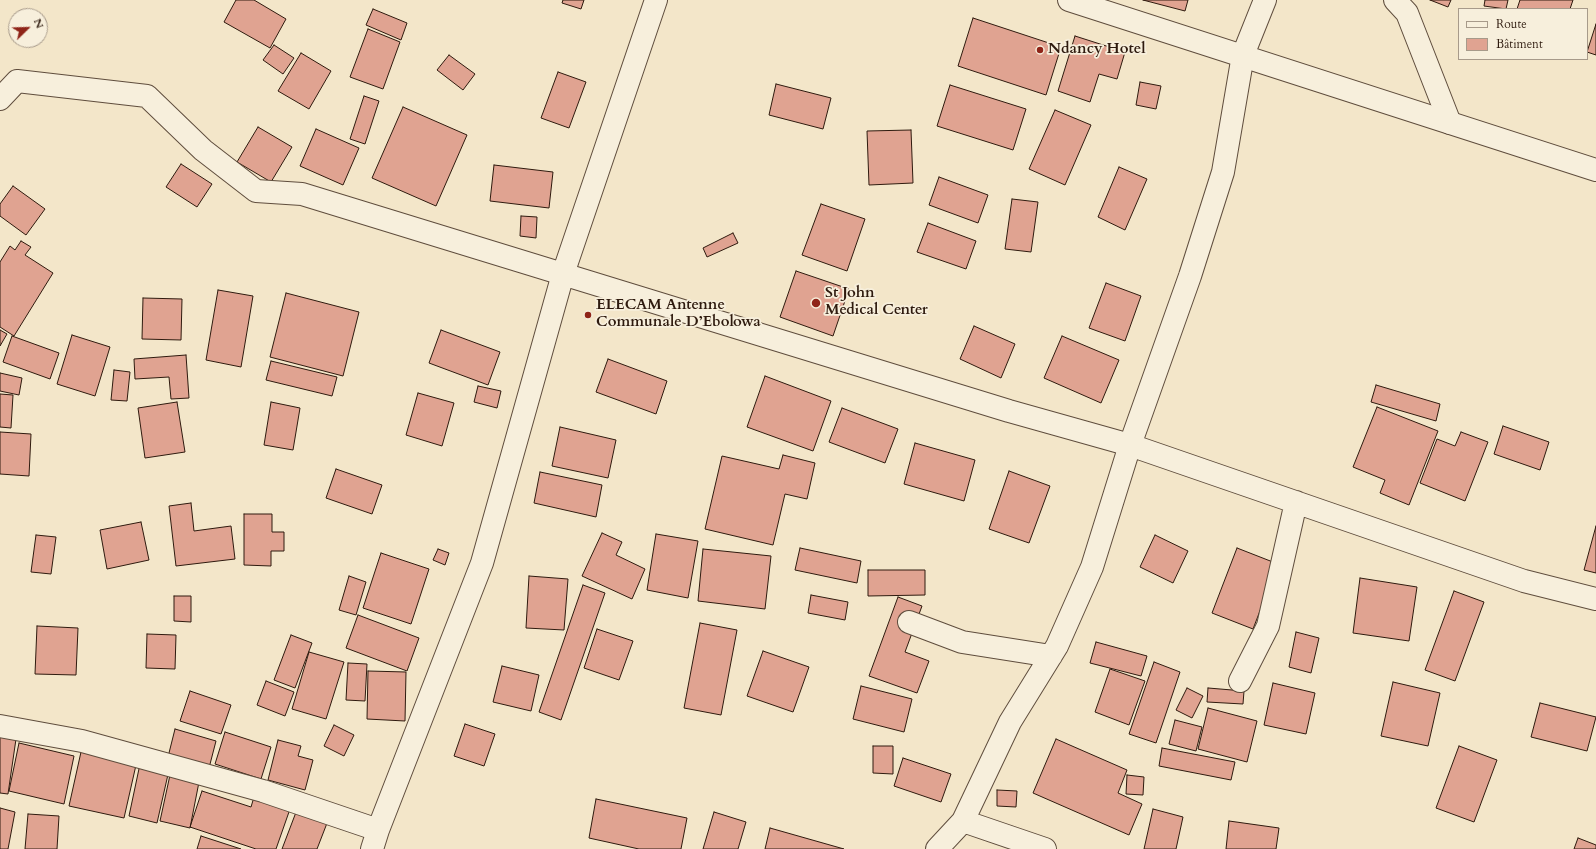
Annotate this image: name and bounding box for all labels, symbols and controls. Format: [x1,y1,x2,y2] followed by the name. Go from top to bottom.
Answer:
[8,8,48,48] north arrow
[1458,8,1588,60] legend
[30,16,47,31] text: N
[1496,16,1527,32] text: Route
[1496,36,1543,52] text: Bâtiment
[1048,41,1146,59] place label: Ndancy Hotel
[1035,45,1045,55] marker: Ndancy Hotel
[825,285,928,320] place label: St John Medical Center
[596,297,761,332] place label: ELECAM Antenne Communale D’Ebolowa
[810,297,822,309] marker: St John Medical Center
[583,310,593,320] marker: ELECAM Antenne Communale D’Ebolowa

